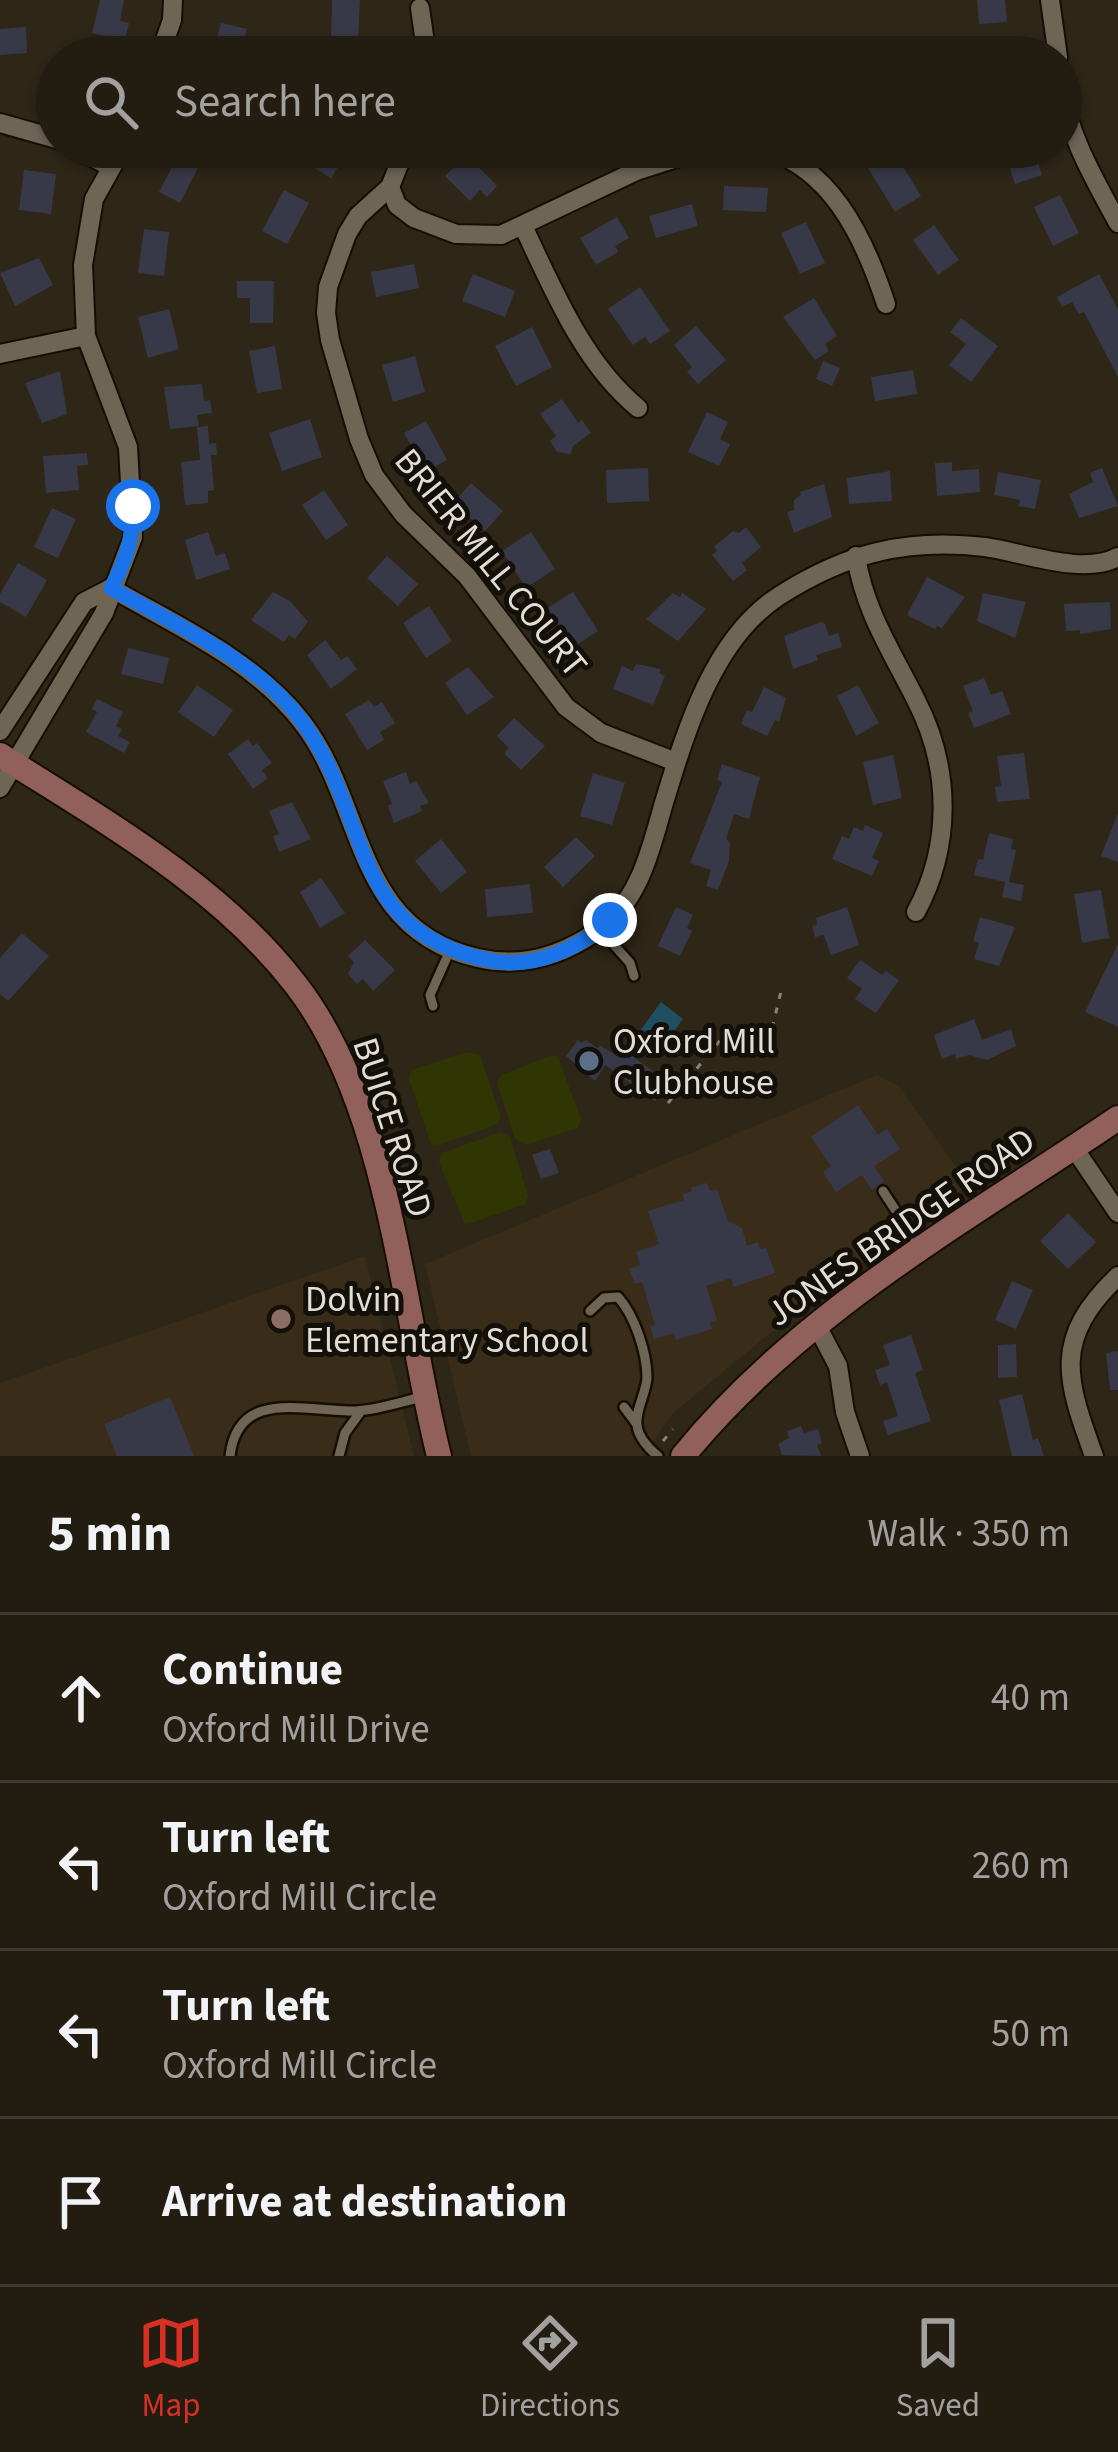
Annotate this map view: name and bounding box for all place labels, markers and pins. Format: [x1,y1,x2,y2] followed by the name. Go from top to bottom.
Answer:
[613,1016,775,1108] place label: Oxford Mill Clubhouse
[576,1048,602,1074] marker: Oxford Mill Clubhouse
[305,1274,589,1366] place label: Dolvin Elementary School
[268,1306,294,1332] marker: Dolvin Elementary School

